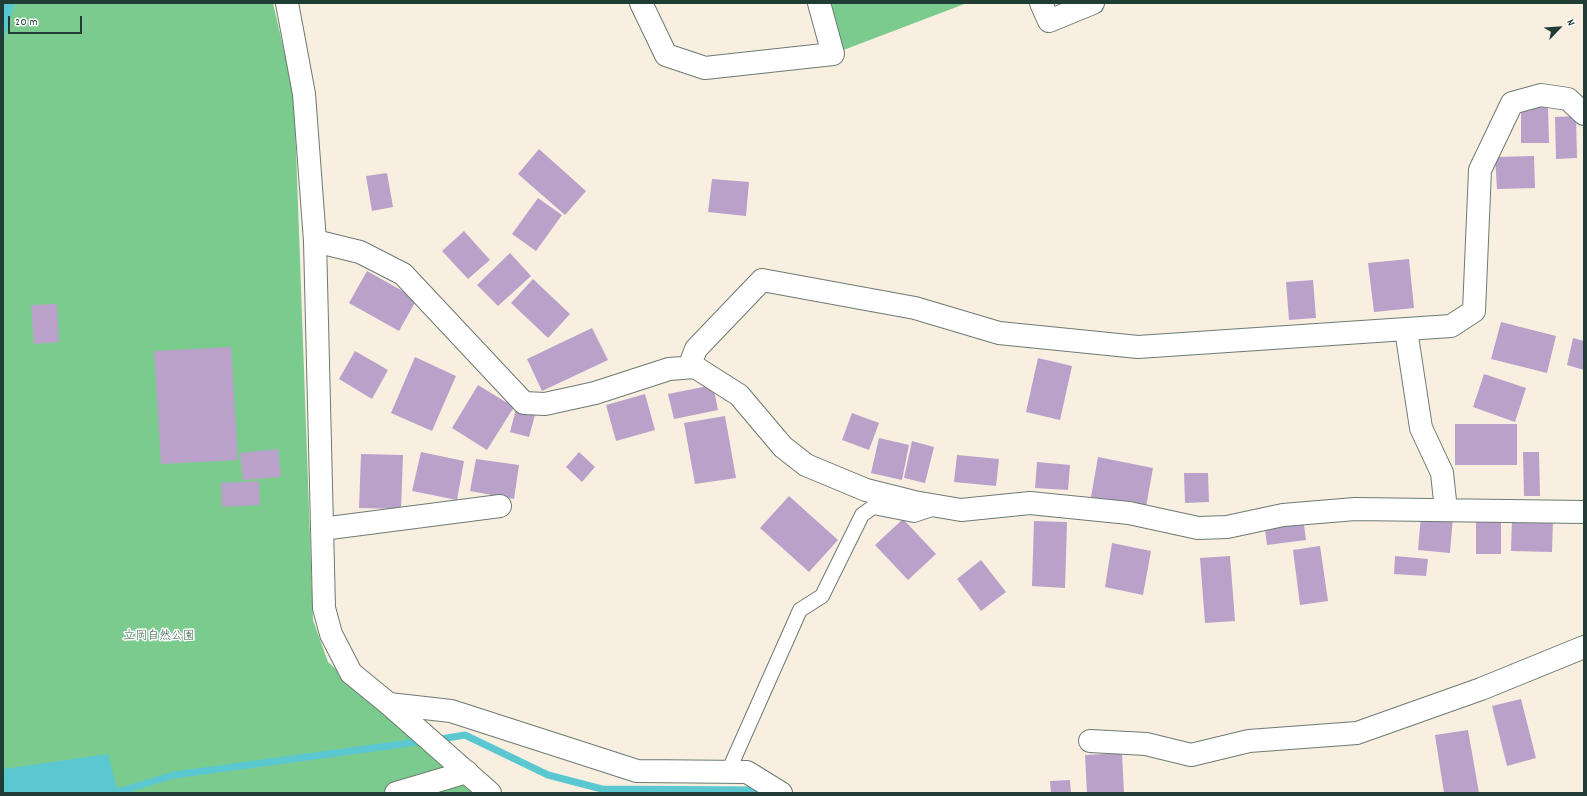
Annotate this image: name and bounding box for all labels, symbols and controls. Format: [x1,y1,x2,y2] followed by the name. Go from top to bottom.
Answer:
[10,8,84,34] scale bar
[1539,8,1579,48] north arrow
[15,14,38,31] text: 20 m
[1561,17,1578,29] text: N
[123,630,195,644] park label: 立岡自然公園

